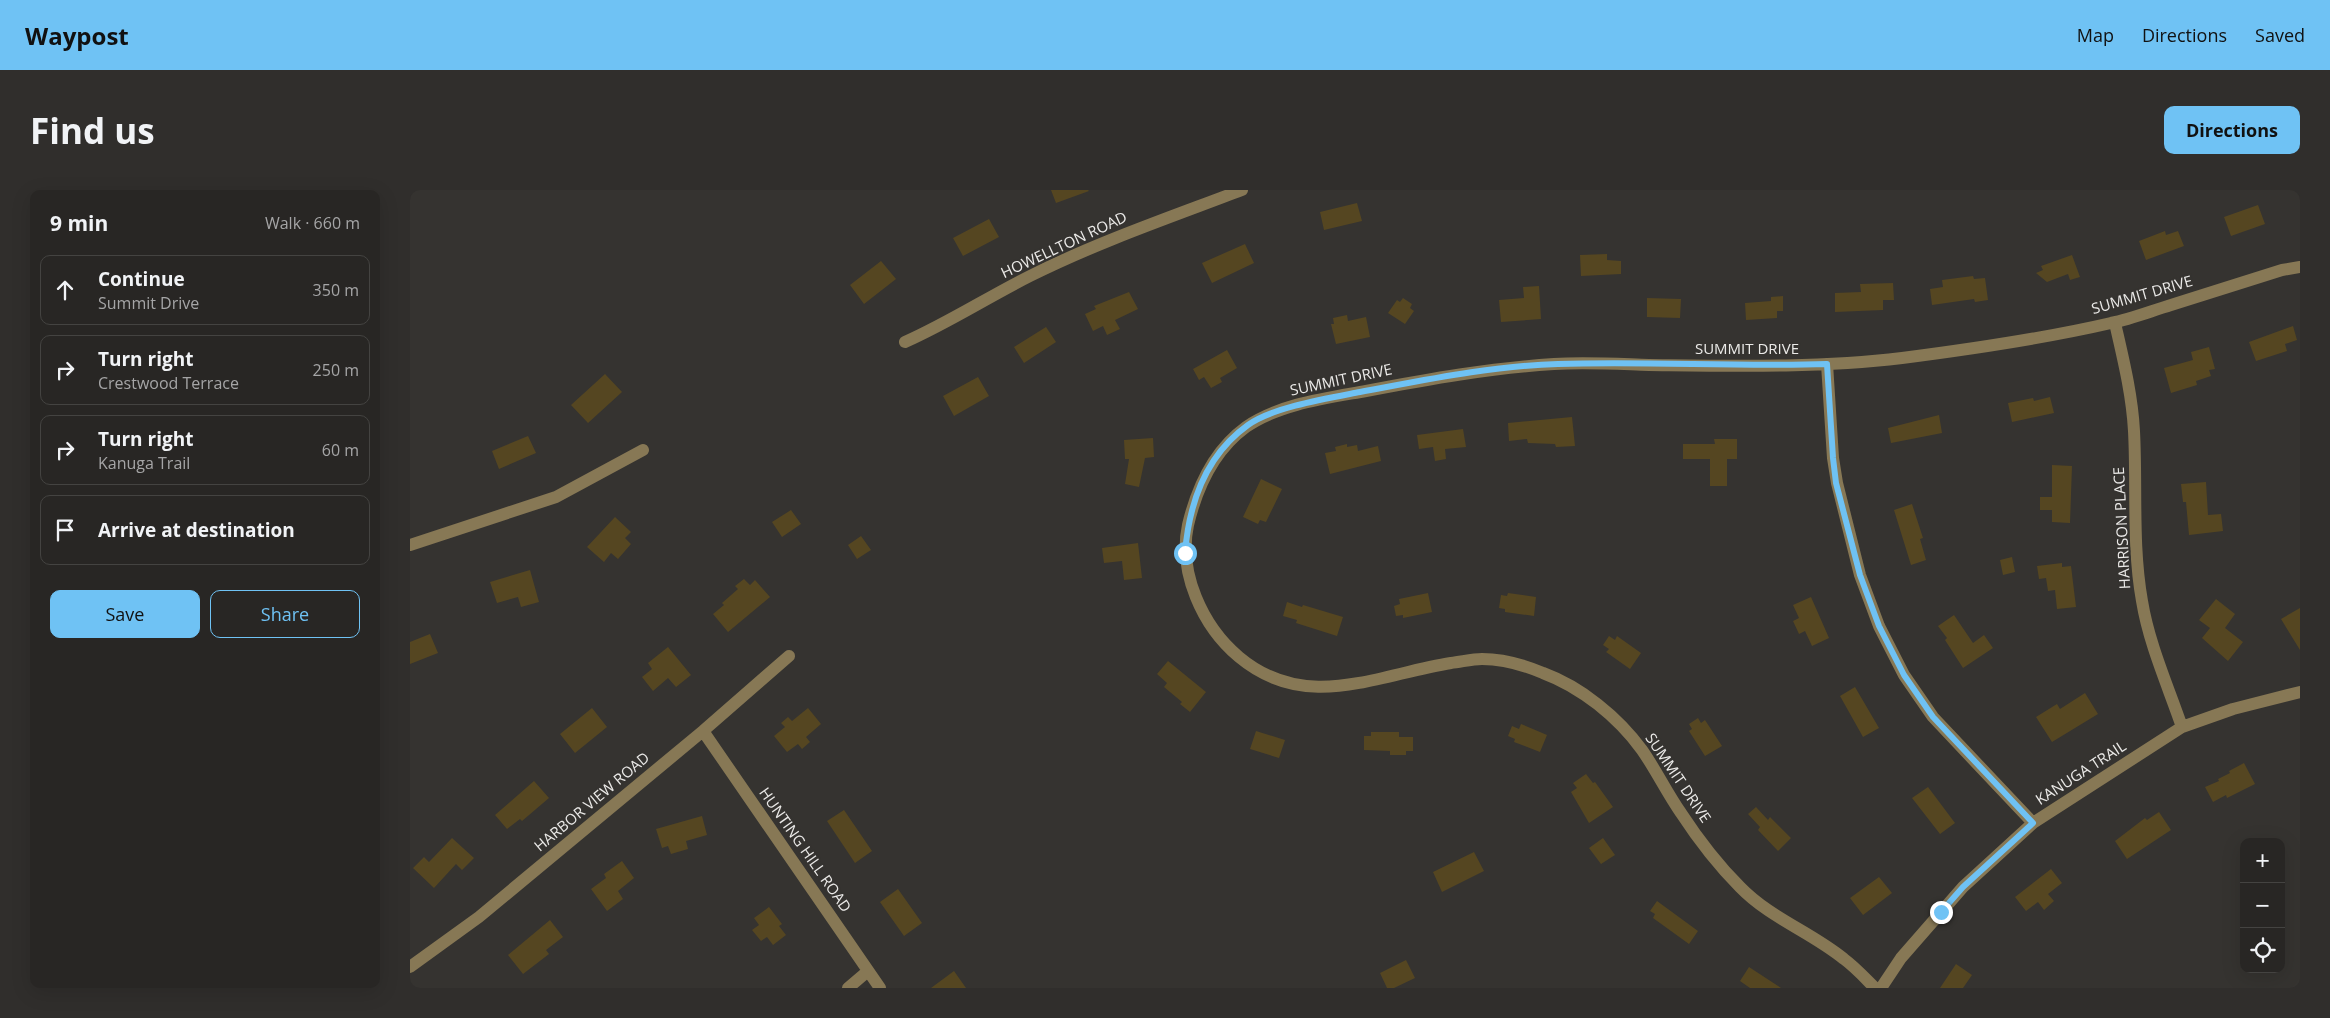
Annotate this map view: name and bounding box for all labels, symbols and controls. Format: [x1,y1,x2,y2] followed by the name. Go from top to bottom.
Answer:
[25,19,129,52] text: Waypost
[2077,23,2114,47] text: Map
[2142,23,2227,47] text: Directions
[2255,23,2305,47] text: Saved
[2164,106,2300,154] button: Directions
[30,107,155,154] text: Find us
[997,206,1130,282] street label: HOWELLTON ROAD
[50,209,108,237] text: 9 min
[265,212,360,234] text: Walk · 660 m
[98,266,185,292] text: Continue
[2089,270,2195,318] street label: SUMMIT DRIVE
[51,276,79,304] icon: ahead
[313,279,359,301] text: 350 m
[98,292,199,314] text: Summit Drive
[1695,338,1799,358] street label: SUMMIT DRIVE
[98,346,193,372] text: Turn right
[51,356,79,384] icon: right
[1288,358,1394,400] street label: SUMMIT DRIVE
[313,359,359,381] text: 250 m
[98,372,239,394] text: Crestwood Terrace
[98,426,193,452] text: Turn right
[51,436,79,464] icon: right
[322,439,359,461] text: 60 m
[98,452,190,474] text: Kanuga Trail
[2108,466,2134,590] street label: HARRISON PLACE
[51,516,79,544] icon: arrive
[98,517,295,543] text: Arrive at destination
[1174,542,1197,565] route start
[50,590,200,638] button: Save
[210,590,360,638] button: Share
[1641,729,1716,826] street label: SUMMIT DRIVE
[2031,735,2130,809] street label: KANUGA TRAIL
[529,747,653,855] street label: HARBOR VIEW ROAD
[755,783,856,916] street label: HUNTING HILL ROAD
[2240,838,2285,973] map controls
[2240,838,2285,883] button: +
[2240,883,2285,928] button: −
[1930,901,1953,924] route end
[2240,928,2285,973] button: locate

